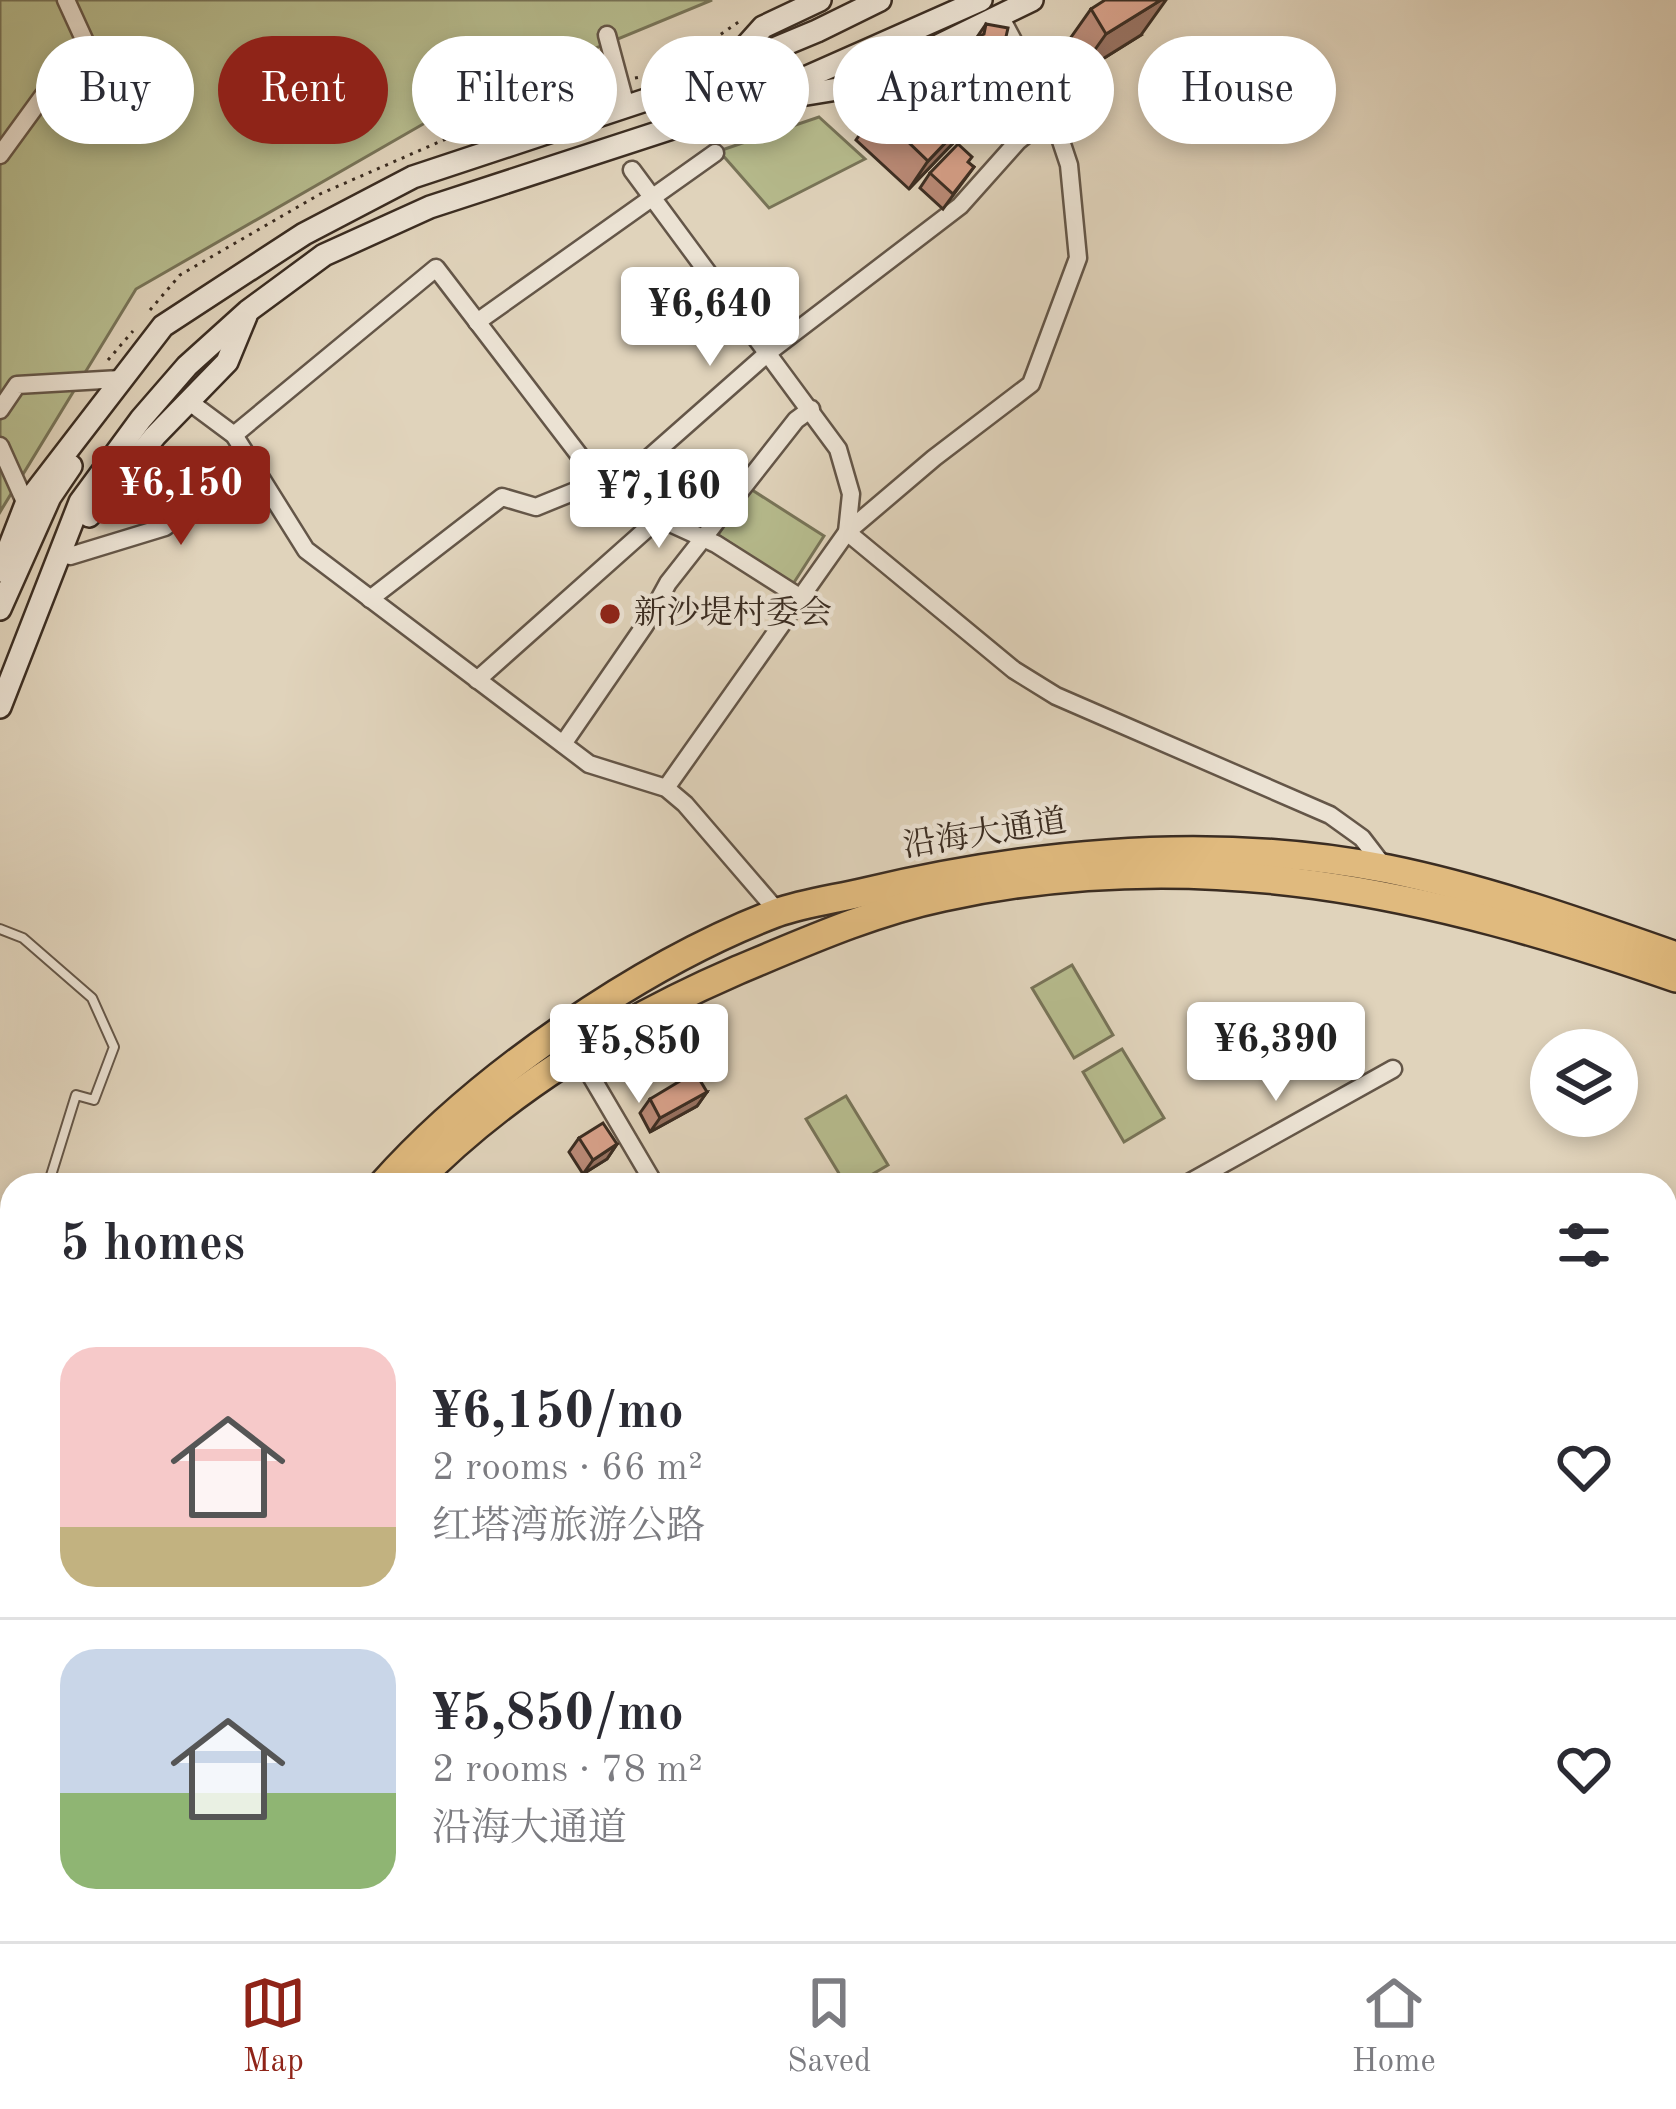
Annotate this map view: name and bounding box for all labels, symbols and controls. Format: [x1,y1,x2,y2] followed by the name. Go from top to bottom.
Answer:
[36,36,194,144] chip: Buy
[218,36,388,144] chip: Rent
[412,36,617,144] chip: Filters
[641,36,809,144] chip: New
[833,36,1114,144] chip: Apartment
[1138,36,1336,144] chip: House
[612,267,808,369] pin: ¥6,640
[648,286,772,325] text: ¥6,640
[83,446,279,548] pin: ¥6,150
[561,449,757,551] pin: ¥7,160
[119,465,243,504] text: ¥6,150
[597,468,721,507] text: ¥7,160
[634,595,832,631] place label: 新沙堤村委会
[597,601,623,627] marker: 新沙堤村委会
[900,803,1069,864] street label: 沿海大通道
[1178,1002,1374,1104] pin: ¥6,390
[541,1004,737,1106] pin: ¥5,850
[1214,1021,1338,1060] text: ¥6,390
[577,1023,701,1062] text: ¥5,850
[1530,1029,1638,1137] map controls
[1530,1029,1638,1137] button: layers
[1551,1212,1617,1278] icon: filters
[60,1220,245,1271] text: 5 homes
[432,1388,684,1439] text: ¥6,150/mo
[156,1395,300,1539] icon: home
[1551,1434,1617,1500] icon: heart
[432,1449,703,1488] text: 2 rooms · 66 m²
[432,1508,705,1547] text: 红塔湾旅游公路
[432,1690,684,1741] text: ¥5,850/mo
[156,1697,300,1841] icon: home
[1551,1736,1617,1802] icon: heart
[432,1751,703,1790] text: 2 rooms · 78 m²
[432,1810,627,1849] text: 沿海大通道
[240,1970,306,2083] tab: Map
[787,1970,871,2083] tab: Saved
[1352,1970,1436,2083] tab: Home

